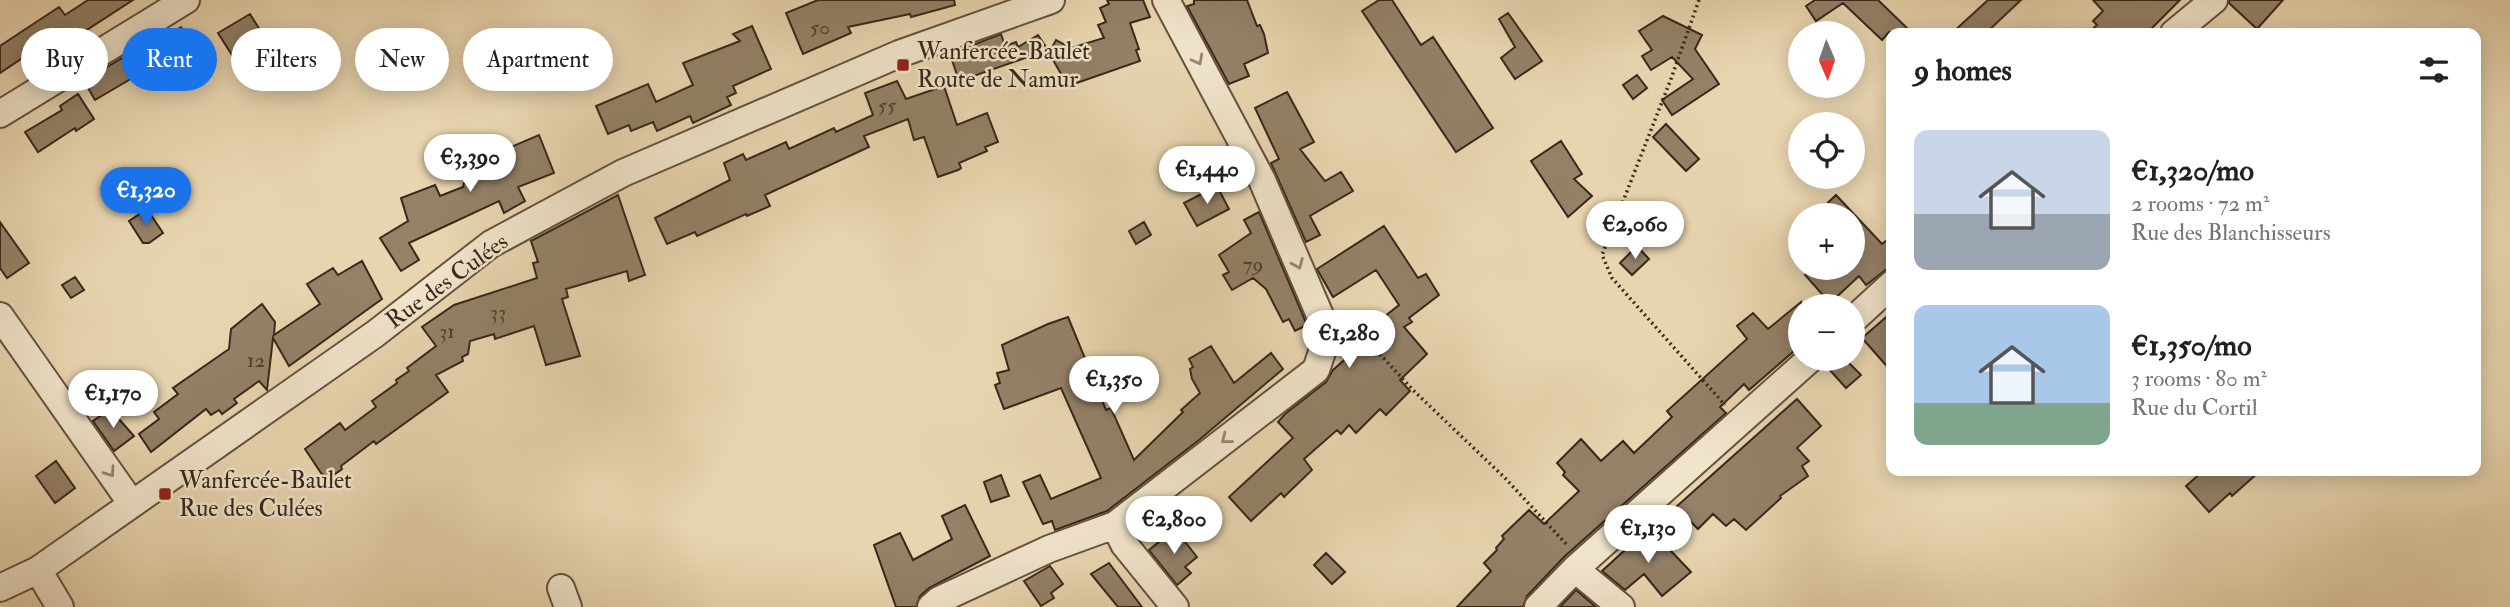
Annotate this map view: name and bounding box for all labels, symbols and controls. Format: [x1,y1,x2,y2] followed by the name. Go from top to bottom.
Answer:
[810,14,830,41] house number: 50
[1788,21,1866,98] north arrow
[1788,21,1865,371] map controls
[21,28,108,91] chip: Buy
[122,28,217,91] chip: Rent
[231,28,341,91] chip: Filters
[355,28,449,91] chip: New
[463,28,613,91] chip: Apartment
[916,36,1090,95] place label: Wanfercée-Baulet Route de Namur
[2415,51,2453,89] icon: filters
[1914,52,2012,89] text: 9 homes
[1190,53,1203,65] one-way arrow
[895,57,911,73] marker: Wanfercée-Baulet Route de Namur
[878,92,897,119] house number: 55
[1788,112,1865,189] button: locate
[413,134,527,194] pin: €3,390
[440,142,500,171] text: €3,390
[1150,146,1264,206] pin: €1,440
[2131,152,2254,189] text: €1,320/mo
[1175,154,1239,183] text: €1,440
[1970,158,2054,242] icon: home
[89,168,203,227] pin: €1,320
[116,175,176,204] text: €1,320
[2131,189,2269,218] text: 2 rooms · 72 m²
[1578,202,1692,261] pin: €2,060
[1788,203,1865,280] button: +
[1602,209,1668,238] text: €2,060
[2131,218,2331,247] text: Rue des Blanchisseurs
[380,226,514,336] street label: Rue des Culées
[1243,251,1263,278] house number: 79
[1290,257,1304,269] one-way arrow
[1788,294,1865,371] button: −
[490,299,506,326] house number: 33
[1292,310,1406,370] pin: €1,280
[439,318,455,345] house number: 31
[1318,318,1380,347] text: €1,280
[2131,327,2252,364] text: €1,350/mo
[1970,333,2054,417] icon: home
[247,347,265,374] house number: 12
[1057,356,1171,416] pin: €1,350
[1085,364,1143,393] text: €1,350
[2131,364,2267,393] text: 3 rooms · 80 m²
[56,370,170,430] pin: €1,170
[84,378,142,407] text: €1,170
[2131,393,2258,422] text: Rue du Cortil
[1221,431,1233,444] one-way arrow
[102,464,114,477] one-way arrow
[178,465,352,524] place label: Wanfercée-Baulet Rue des Culées
[157,486,173,502] marker: Wanfercée-Baulet Rue des Culées
[1117,496,1231,556] pin: €2,800
[1142,504,1206,533] text: €2,800
[1591,505,1705,565] pin: €1,130
[1620,513,1676,542] text: €1,130

